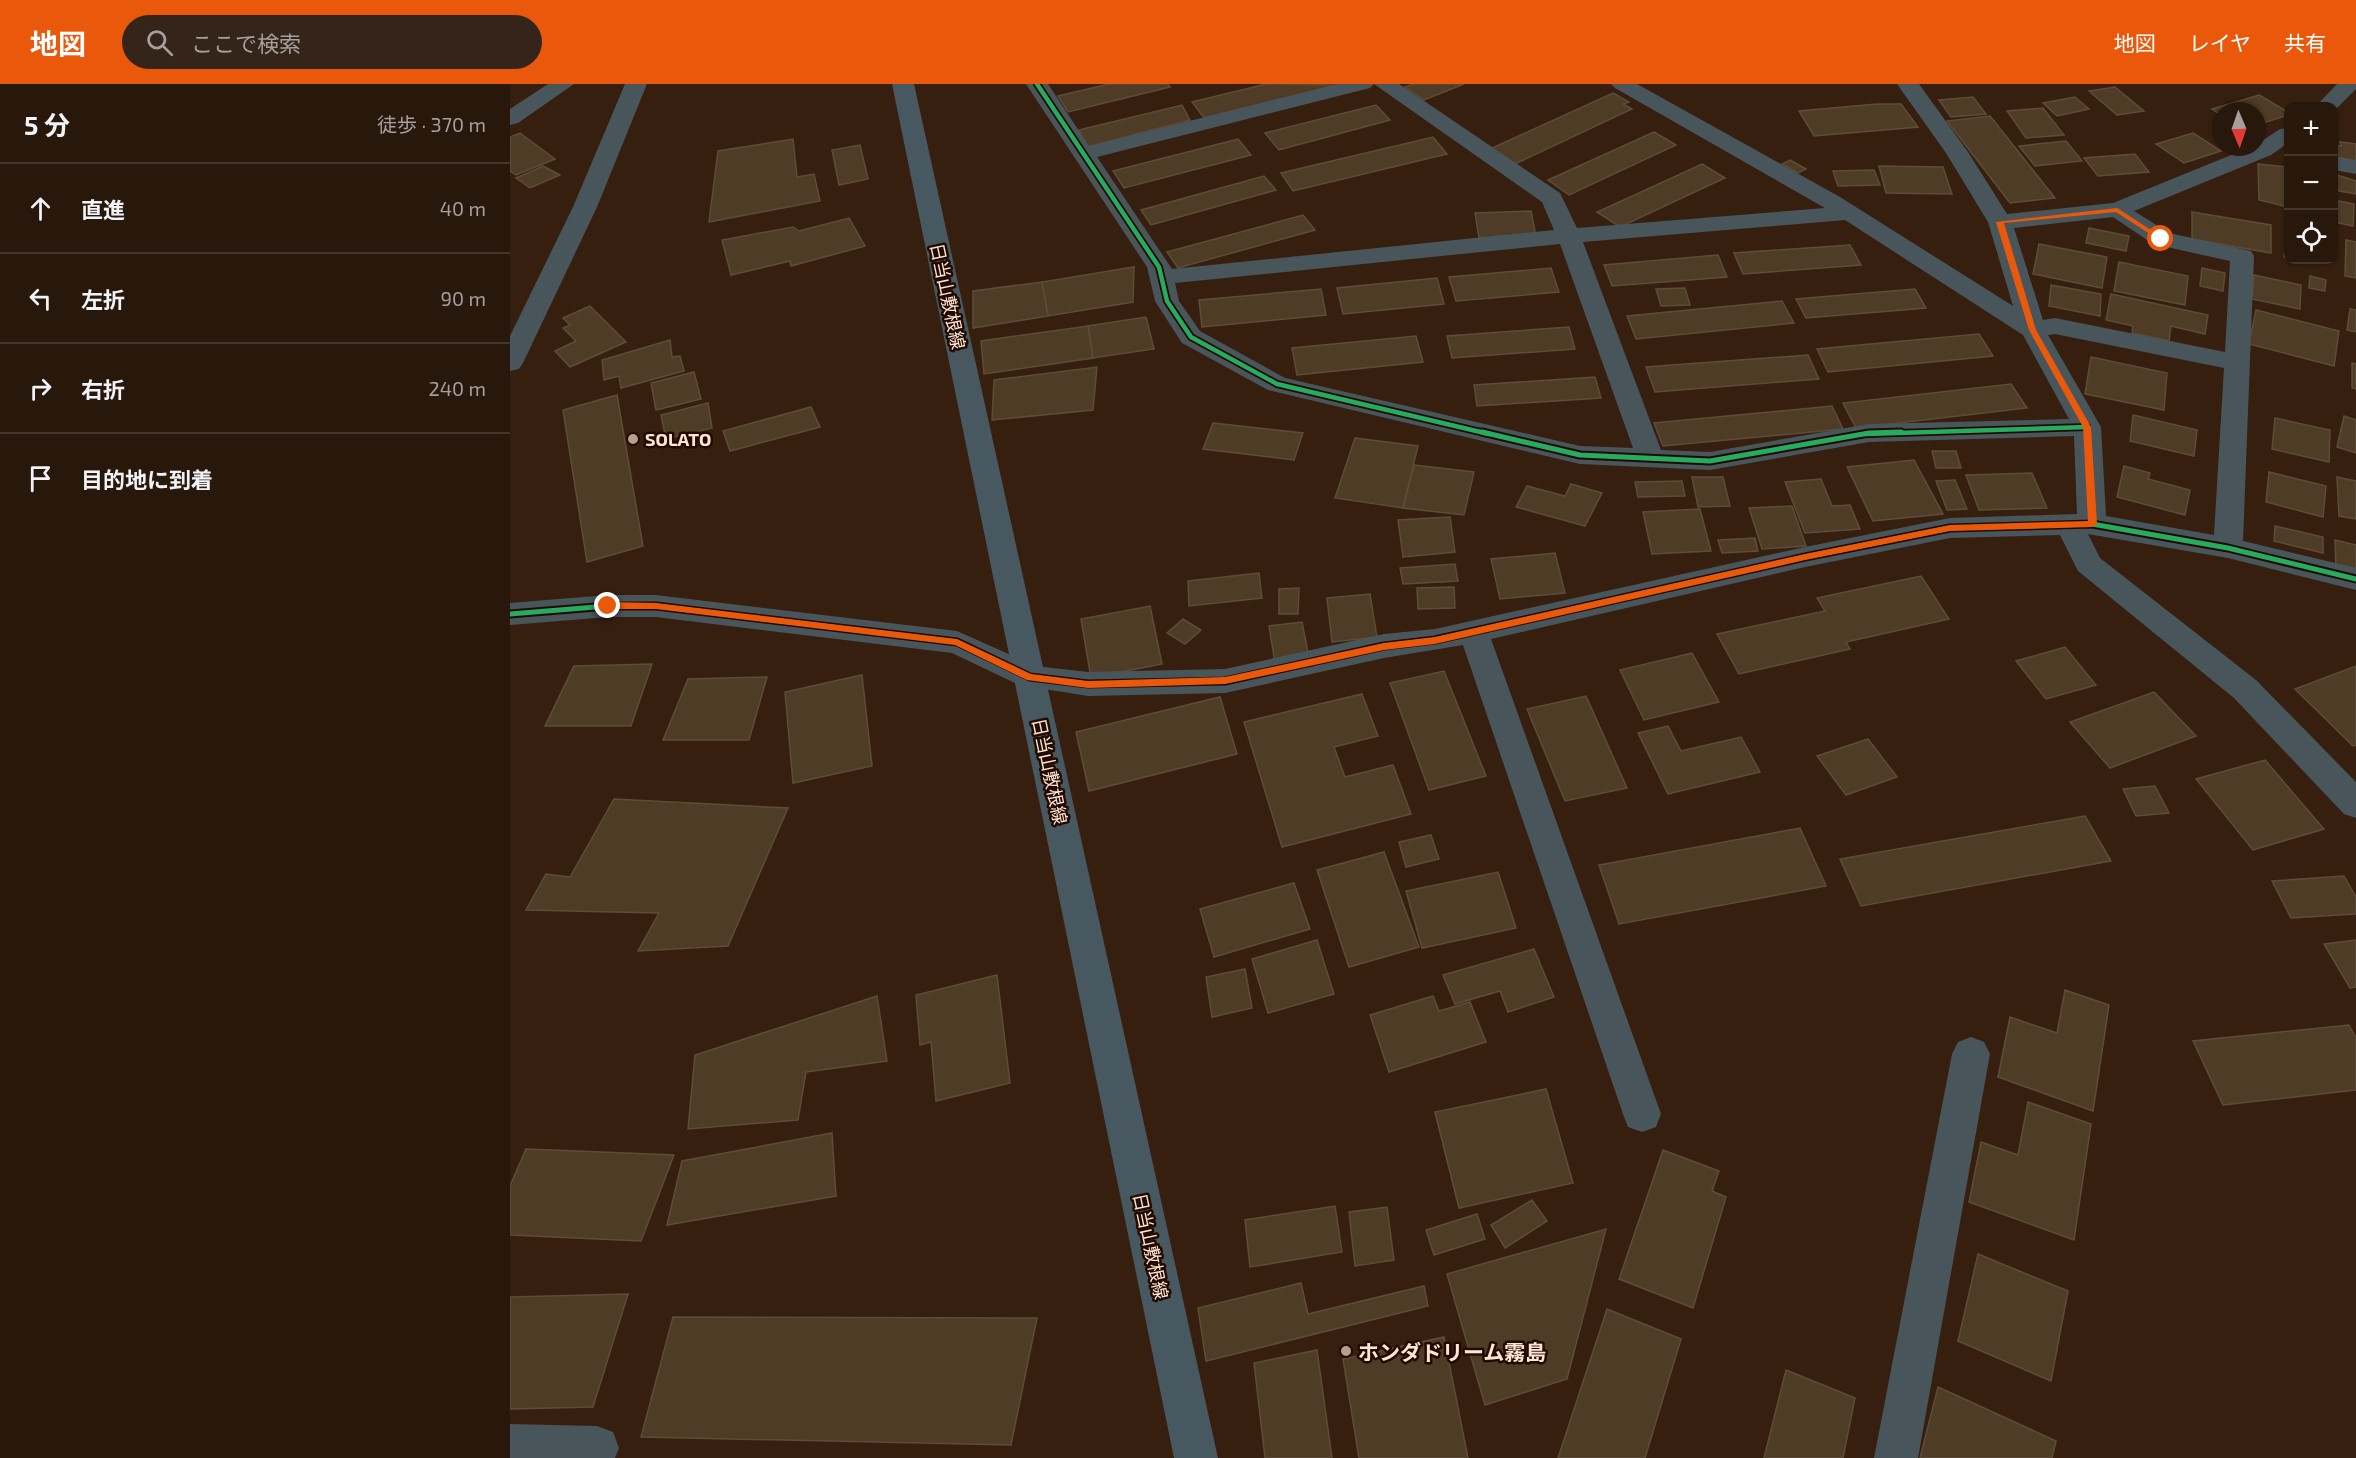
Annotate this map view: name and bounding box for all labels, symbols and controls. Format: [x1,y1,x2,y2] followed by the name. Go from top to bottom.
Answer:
[122,15,542,69] search box
[30,26,86,60] text: 地図
[143,26,176,59] icon: search
[191,30,301,56] text: ここで検索
[2114,30,2156,55] text: 地図
[2189,30,2251,55] text: レイヤ
[2284,30,2326,55] text: 共有
[2212,102,2266,156] north arrow
[2284,102,2338,264] map controls
[2284,102,2338,156] button: +
[24,109,70,140] text: 5 分
[377,112,486,136] text: 徒歩 · 370 m
[2284,156,2338,210] button: −
[24,192,57,225] icon: ahead
[81,196,125,222] text: 直進
[440,196,486,220] text: 40 m
[2284,210,2338,264] button: locate
[2147,225,2173,251] route start
[926,241,970,351] street label: 日当山敷根線
[24,282,57,315] icon: left
[81,286,125,312] text: 左折
[441,286,486,310] text: 90 m
[24,372,57,405] icon: right
[81,376,125,402] text: 右折
[428,376,486,400] text: 240 m
[645,428,711,450] place label: SOLATO
[626,432,640,446] marker: SOLATO
[24,462,57,495] icon: arrive
[81,466,213,492] text: 目的地に到着
[594,592,620,618] route end
[1028,716,1072,826] street label: 日当山敷根線
[1129,1191,1173,1301] street label: 日当山敷根線
[1358,1339,1546,1364] place label: ホンダドリーム霧島
[1339,1344,1353,1358] marker: ホンダドリーム霧島

